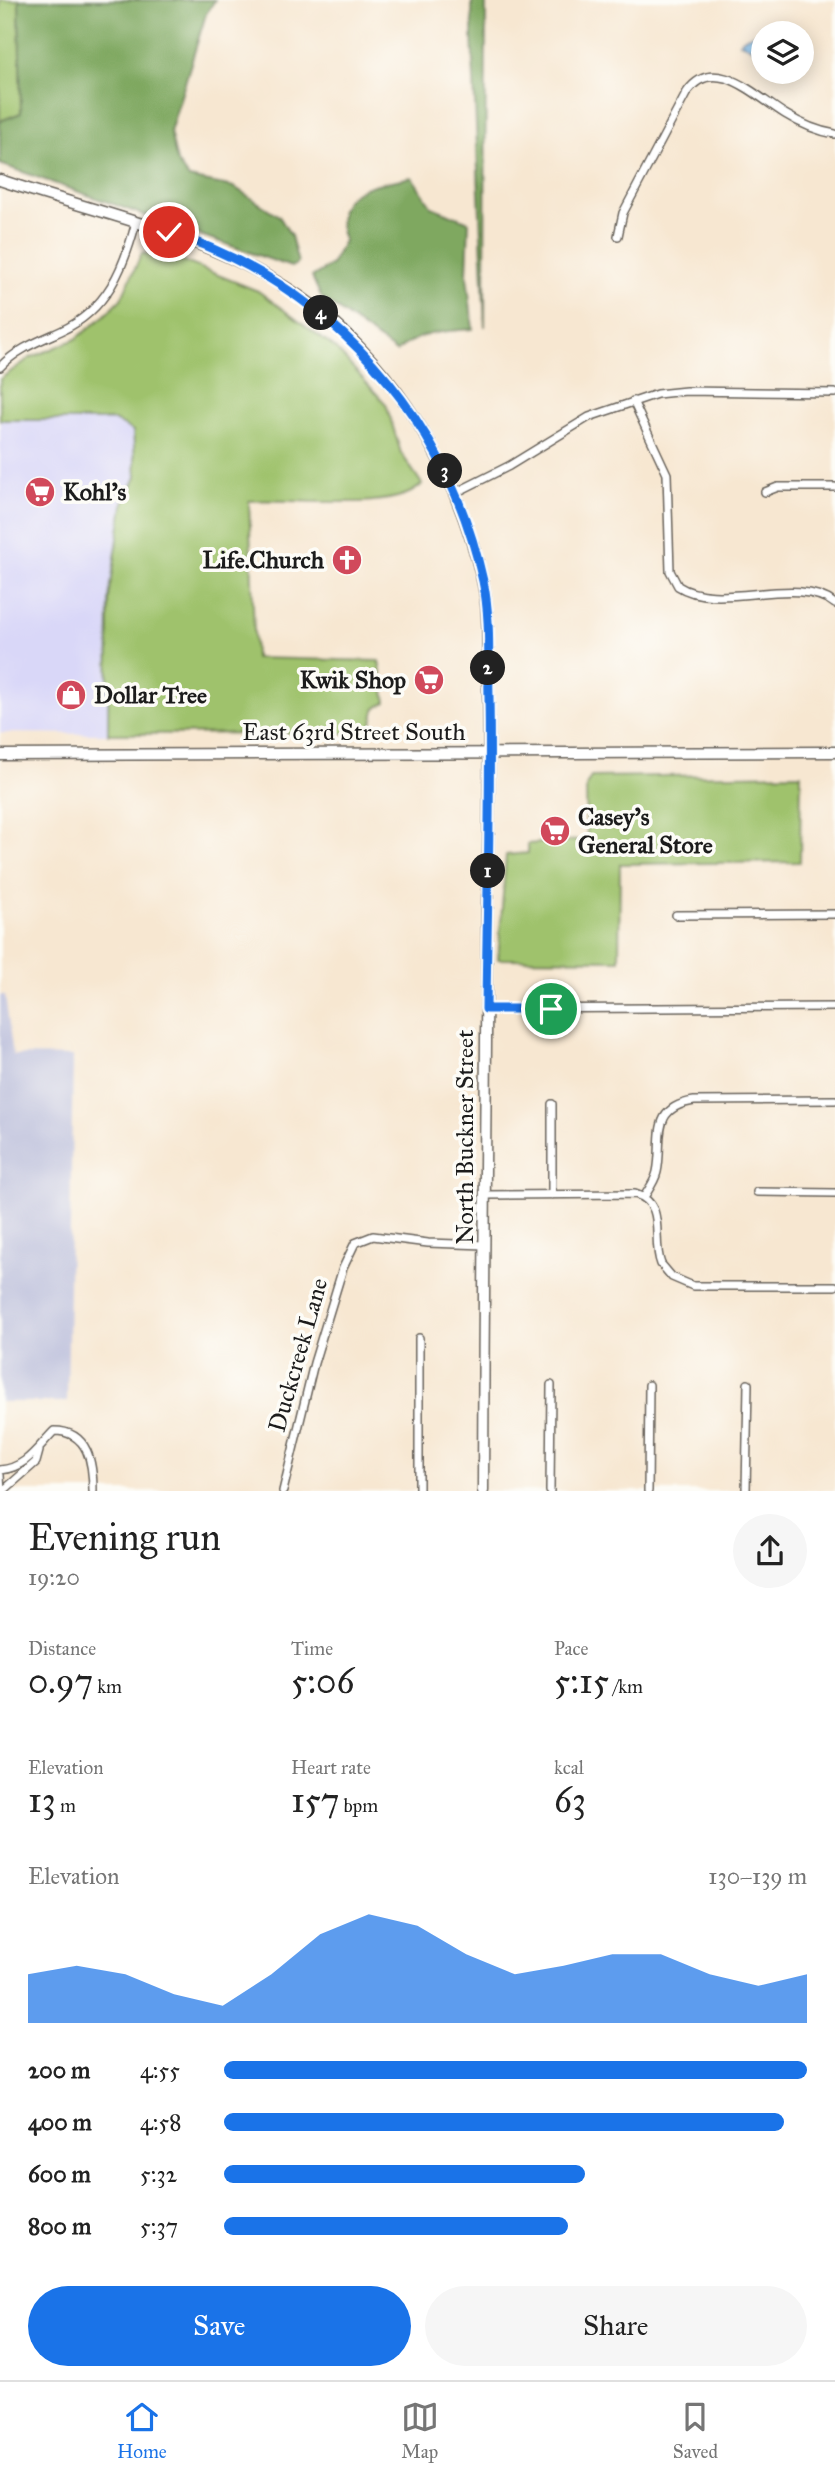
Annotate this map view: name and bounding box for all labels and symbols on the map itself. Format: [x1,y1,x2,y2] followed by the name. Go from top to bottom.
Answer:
[139,202,199,262] pin
[304,296,338,330] pin: 4
[428,454,462,489] pin: 3
[23,475,57,509] supermarket icon: Kohl's
[63,477,126,507] place label: Kohl's
[330,543,364,577] church icon: Life.Church
[203,545,325,575] place label: Life.Church
[470,650,505,686] pin: 2
[412,663,446,697] supermarket icon: Kwik Shop
[300,665,406,695] place label: Kwik Shop
[54,678,88,712] shop icon: Dollar Tree
[94,680,207,710] place label: Dollar Tree
[242,717,466,747] street label: East 63rd Street South
[578,802,713,860] place label: Casey's General Store
[538,814,572,848] supermarket icon: Casey's General Store
[470,854,505,888] pin: 1
[521,979,581,1039] pin
[450,1029,480,1244] street label: North Buckner Street
[262,1275,334,1435] street label: Duckcreek Lane

